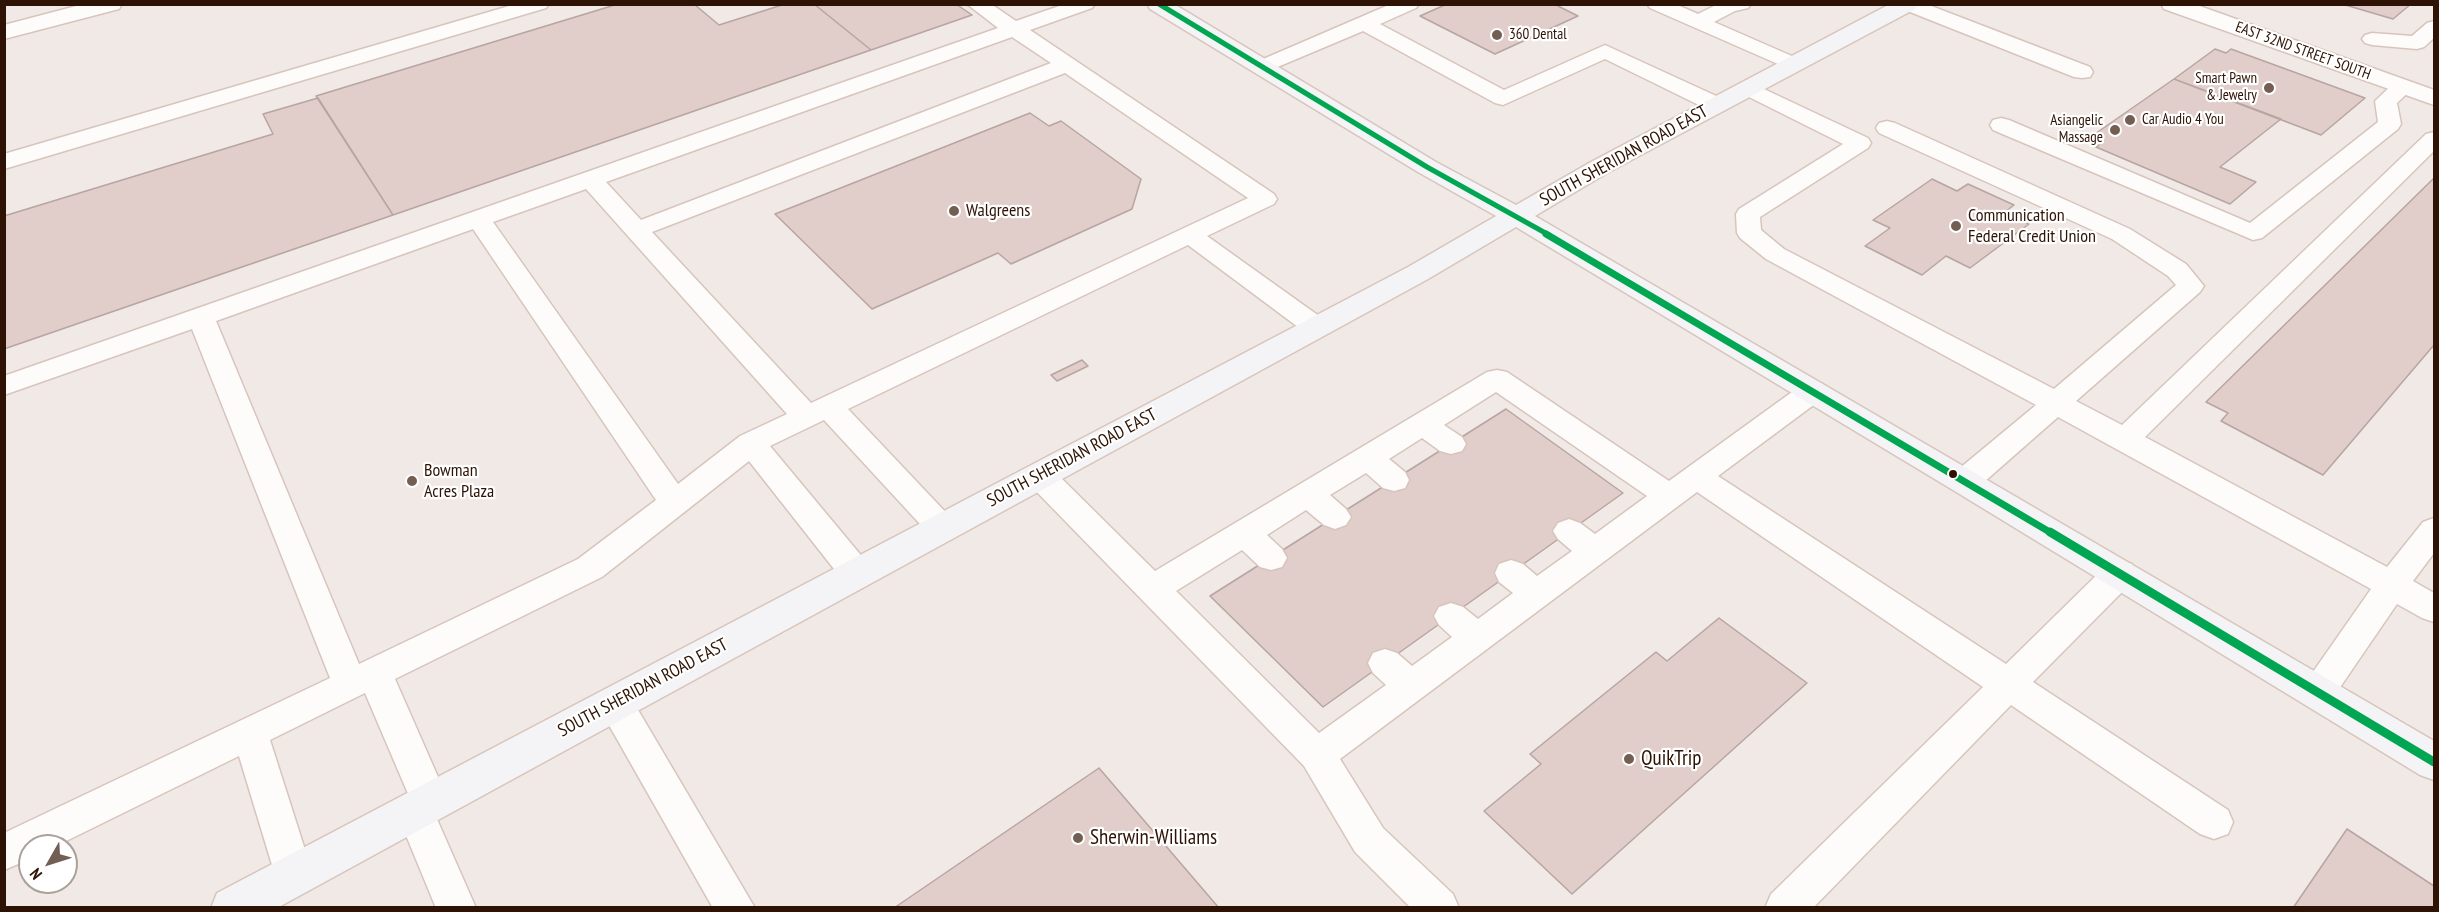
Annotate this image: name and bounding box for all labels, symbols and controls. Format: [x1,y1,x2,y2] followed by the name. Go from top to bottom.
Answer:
[2233,18,2373,84] street label: EAST 32ND STREET SOUTH
[1509,26,1567,44] place label: 360 Dental
[1490,28,1504,42] marker: 360 Dental
[2195,70,2257,105] place label: Smart Pawn & Jewelry
[2262,81,2276,95] marker: Smart Pawn & Jewelry
[1536,101,1712,211] street label: SOUTH SHERIDAN ROAD EAST
[2142,111,2224,129] place label: Car Audio 4 You
[2050,112,2103,147] place label: Asiangelic Massage
[2123,113,2137,127] marker: Car Audio 4 You
[2108,123,2122,137] marker: Asiangelic Massage
[966,200,1030,222] place label: Walgreens
[947,204,961,218] marker: Walgreens
[1968,205,2096,248] place label: Communication Federal Credit Union
[1949,219,1963,233] marker: Communication Federal Credit Union
[984,404,1160,512] street label: SOUTH SHERIDAN ROAD EAST
[424,460,494,502] place label: Bowman Acres Plaza
[1947,468,1959,480] unlabelled marker
[405,474,419,488] marker: Bowman Acres Plaza
[555,634,731,742] street label: SOUTH SHERIDAN ROAD EAST
[1641,746,1701,772] place label: QuikTrip
[1622,752,1636,766] marker: QuikTrip
[1090,825,1217,851] place label: Sherwin-Williams
[1071,831,1085,845] marker: Sherwin-Williams
[18,834,78,894] north arrow
[25,864,46,884] text: N

